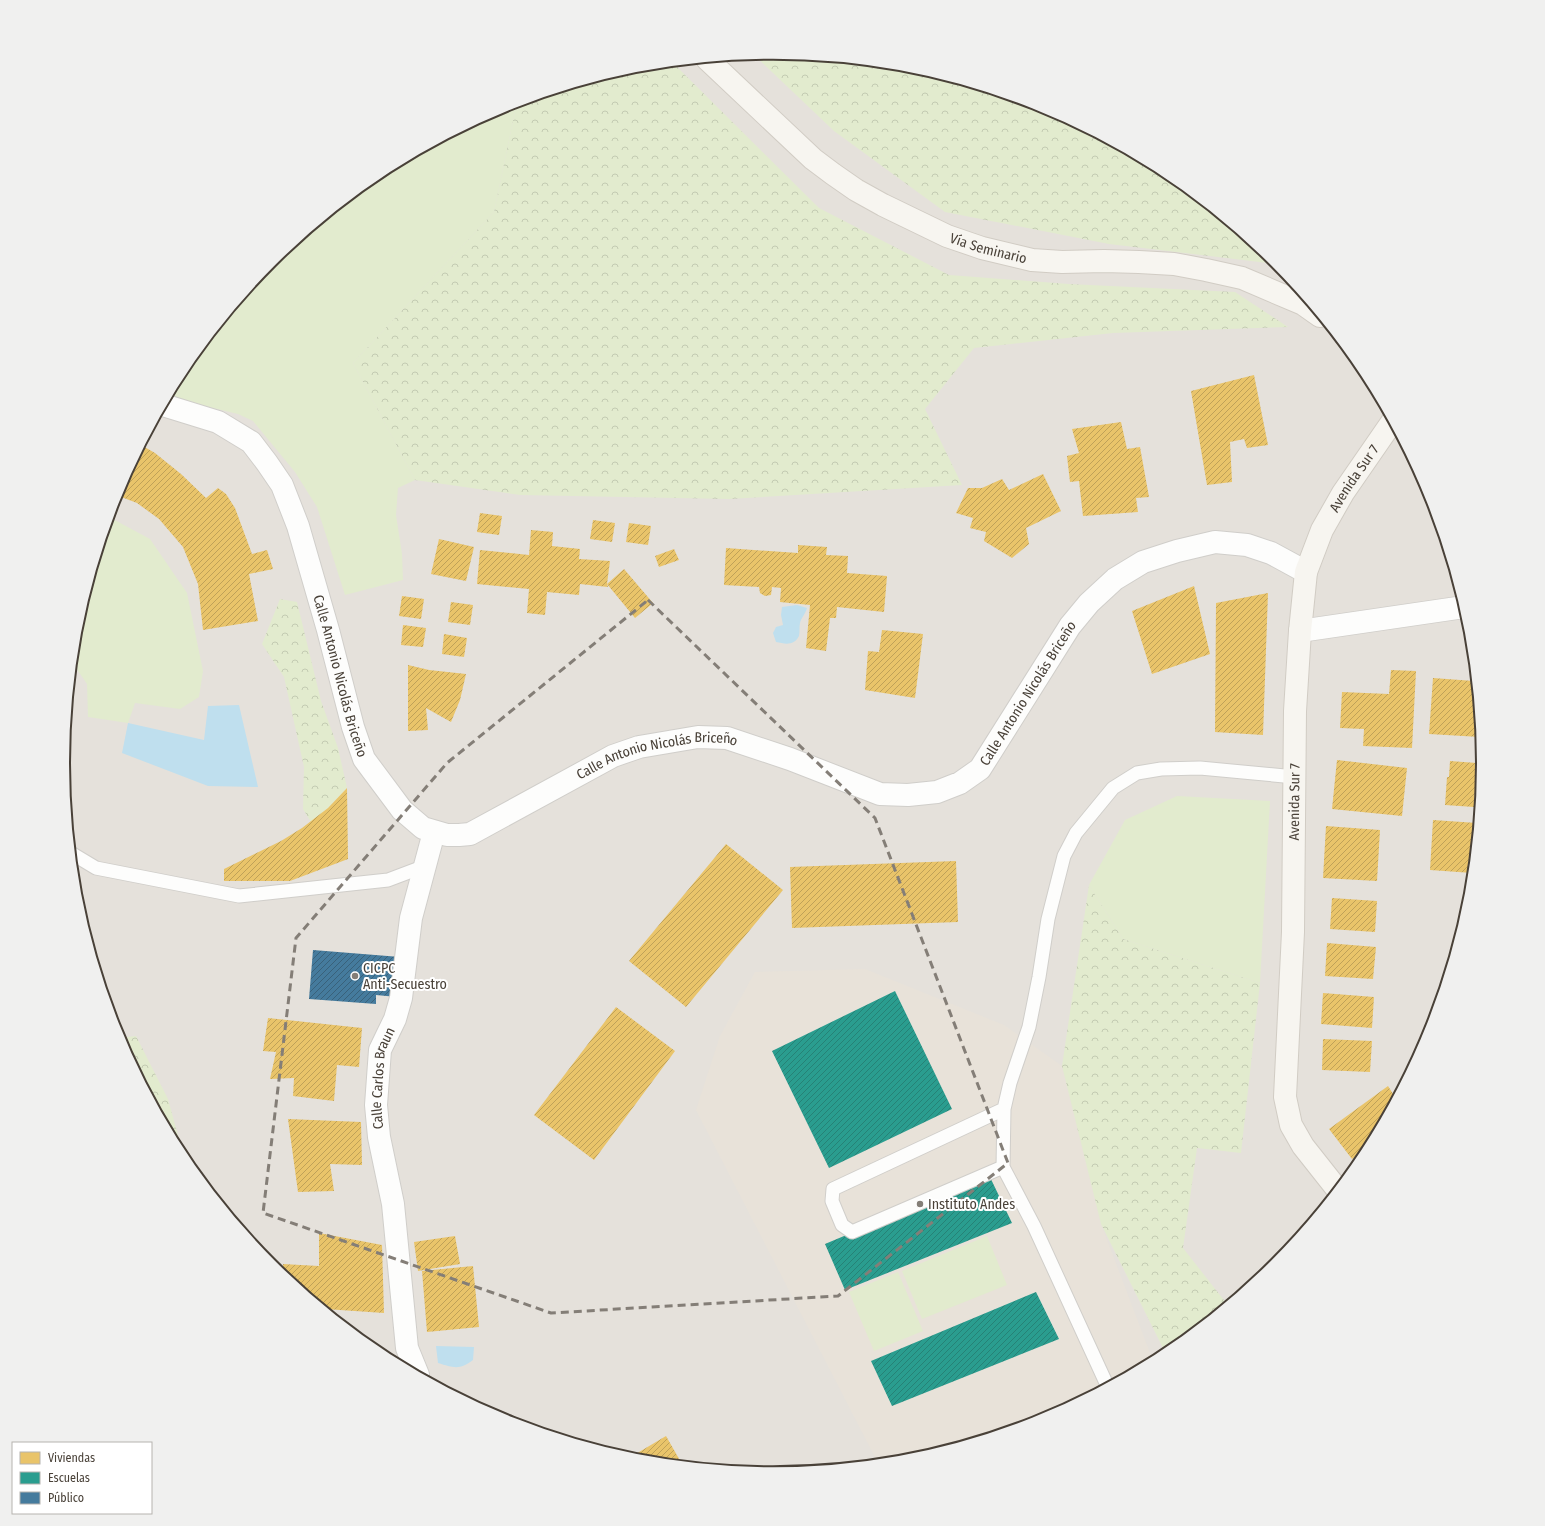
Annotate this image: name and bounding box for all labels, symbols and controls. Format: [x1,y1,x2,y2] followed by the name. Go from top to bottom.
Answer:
[948,230,1028,267] street label: Vía Seminario
[1326,441,1383,515] street label: Avenida Sur 7
[309,593,371,759] street label: Calle Antonio Nicolás Briceño
[976,617,1080,769] street label: Calle Antonio Nicolás Briceño
[574,729,740,783] street label: Calle Antonio Nicolás Briceño
[1286,763,1304,841] street label: Avenida Sur 7
[363,960,447,993] place label: CICPC Anti-Secuestro
[350,971,360,981] marker: CICPC Anti-Secuestro
[368,1025,399,1130] street label: Calle Carlos Braun
[928,1196,1015,1213] place label: Instituto Andes
[915,1199,925,1209] marker: Instituto Andes
[12,1442,152,1514] legend
[48,1451,95,1465] text: Viviendas
[48,1471,90,1485] text: Escuelas
[48,1491,84,1505] text: Público

